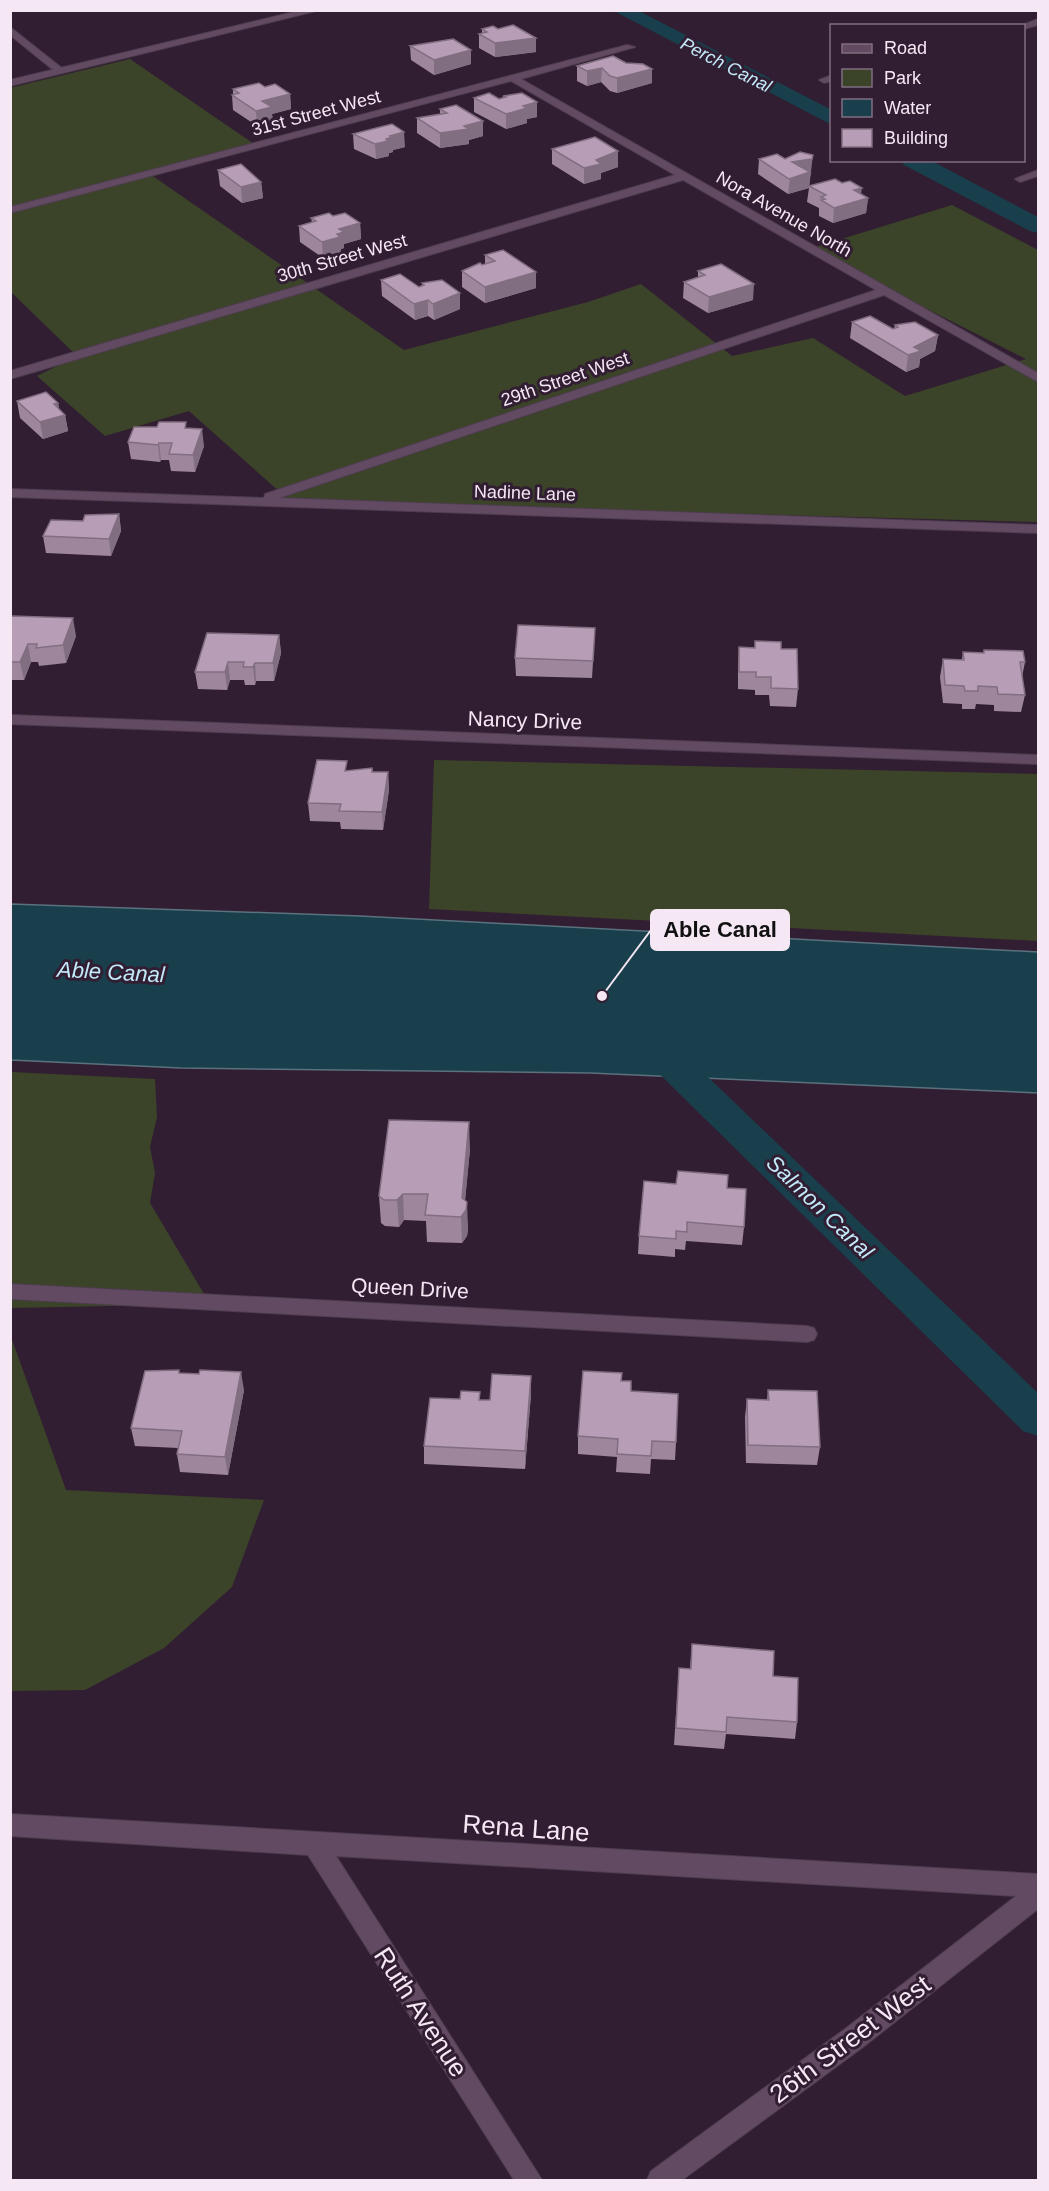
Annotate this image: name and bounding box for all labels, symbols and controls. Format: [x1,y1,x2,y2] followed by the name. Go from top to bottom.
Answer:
[830,24,1025,162] legend
[677,34,776,97] water label: Perch Canal
[884,38,927,58] text: Road
[884,68,922,88] text: Park
[249,86,383,140] street label: 31st Street West
[884,98,931,118] text: Water
[884,128,948,148] text: Building
[713,167,855,261] street label: Nora Avenue North
[275,230,409,286] street label: 30th Street West
[499,348,631,410] street label: 29th Street West
[474,481,576,505] street label: Nadine Lane
[467,707,583,733] street label: Nancy Drive
[651,910,789,950] callout: Able Canal
[663,917,777,942] text: Able Canal
[55,957,166,987] water label: Able Canal
[762,1150,879,1265] water label: Salmon Canal
[351,1273,469,1303] street label: Queen Drive
[461,1809,591,1847] street label: Rena Lane
[368,1942,474,2082] street label: Ruth Avenue
[764,1968,937,2109] street label: 26th Street West

